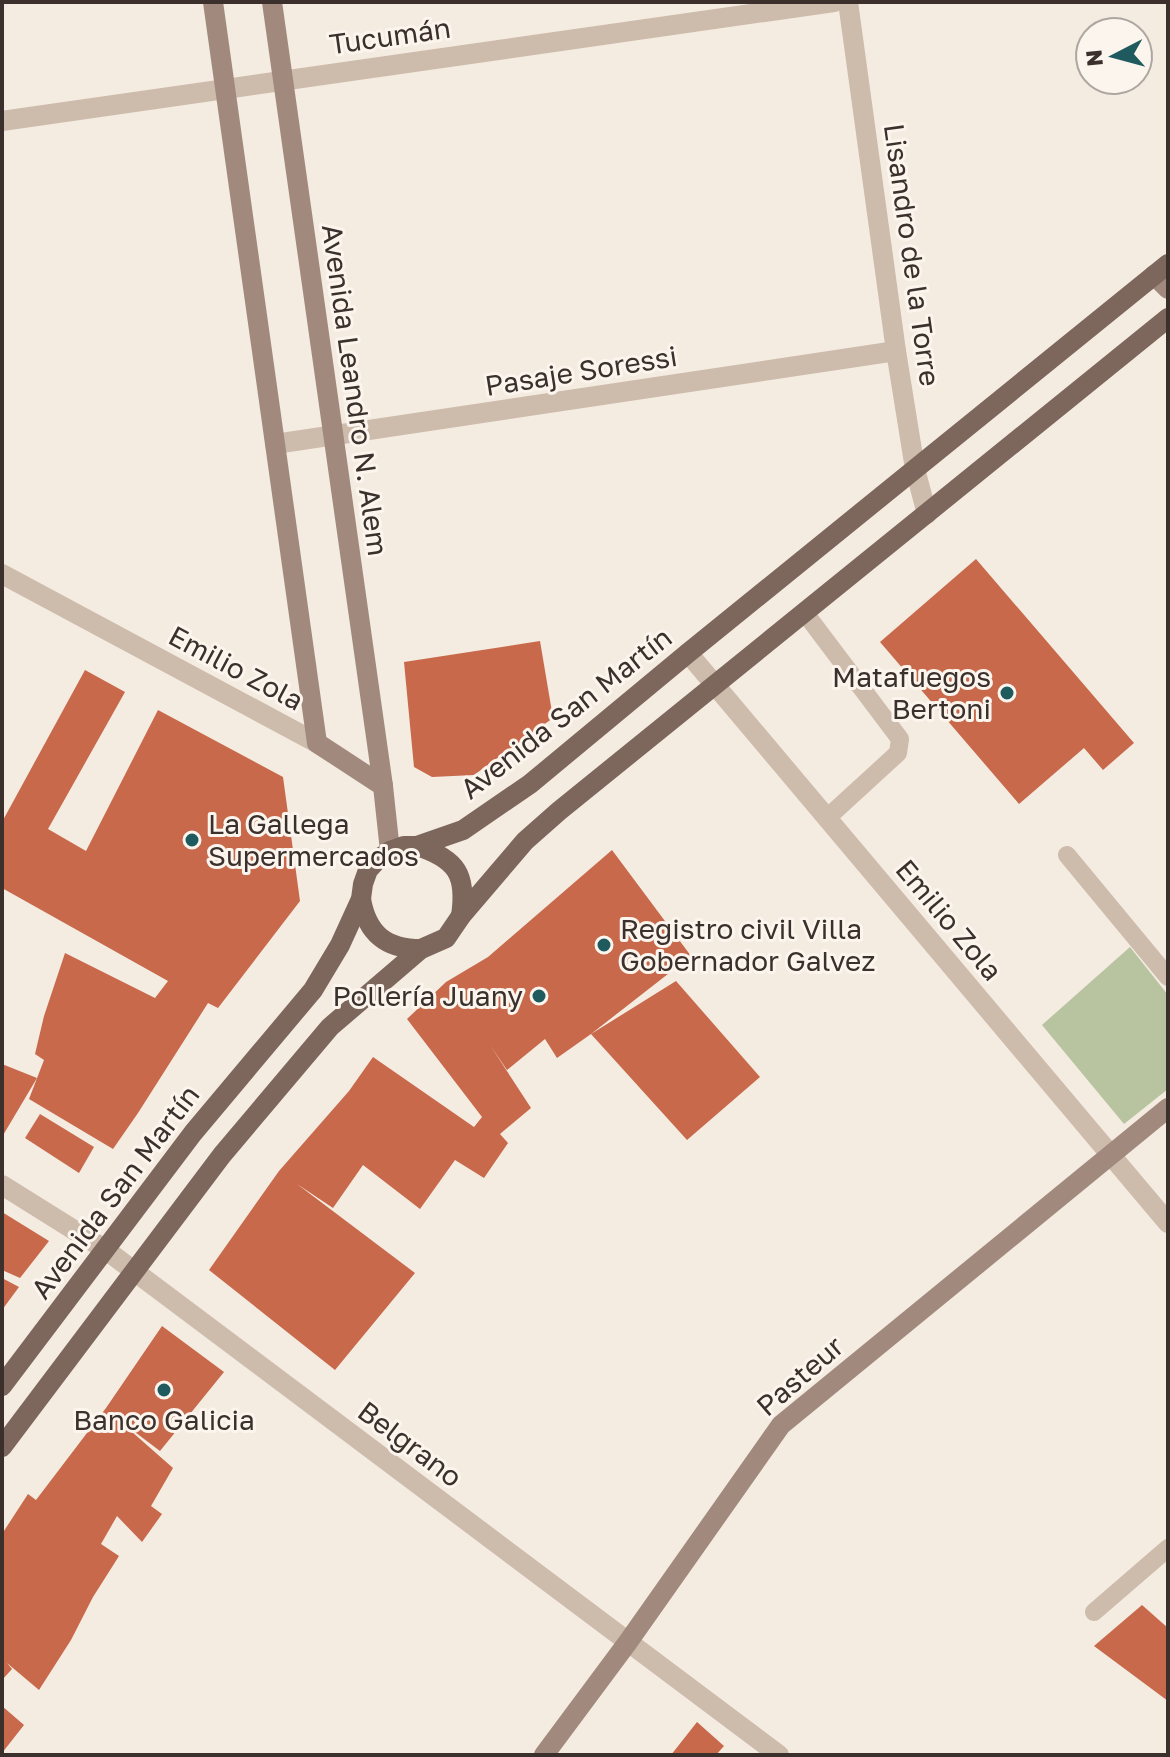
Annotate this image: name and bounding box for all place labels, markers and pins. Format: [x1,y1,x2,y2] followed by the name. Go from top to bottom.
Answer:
[832,660,991,725] place label: Matafuegos Bertoni
[998,684,1016,702] marker: Matafuegos Bertoni
[208,807,419,872] place label: La Gallega Supermercados
[183,831,201,849] marker: La Gallega Supermercados
[620,912,876,977] place label: Registro civil Villa Gobernador Galvez
[595,936,613,954] marker: Registro civil Villa Gobernador Galvez
[332,979,523,1012] place label: Pollería Juany
[530,987,548,1005] marker: Pollería Juany
[155,1381,173,1399] marker: Banco Galicia
[73,1403,255,1436] place label: Banco Galicia

